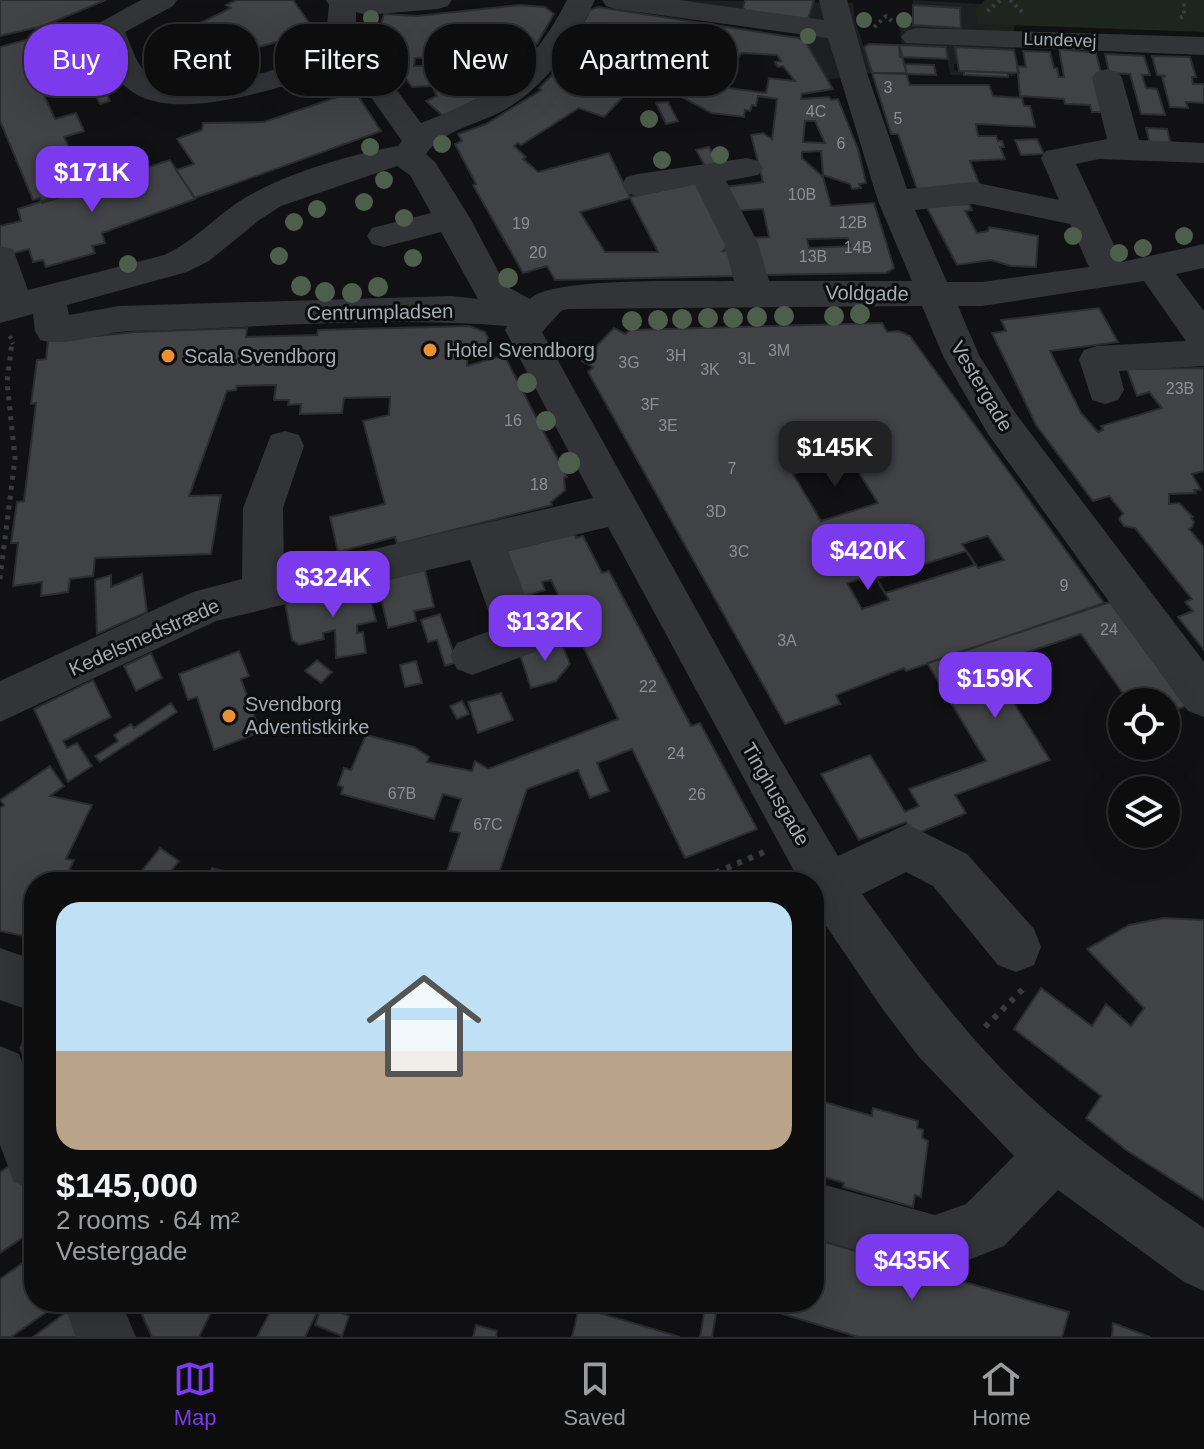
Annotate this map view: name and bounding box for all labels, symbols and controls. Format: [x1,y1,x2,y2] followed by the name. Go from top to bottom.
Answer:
[24,24,128,96] chip: Buy
[144,24,259,96] chip: Rent
[275,24,408,96] chip: Filters
[424,24,536,96] chip: New
[552,24,737,96] chip: Apartment
[1023,29,1097,51] street label: Lundevej
[884,79,893,96] house number: 3
[806,103,826,120] house number: 4C
[894,110,903,127] house number: 5
[837,135,846,152] house number: 6
[36,146,148,214] pin: $171K
[54,157,130,187] text: $171K
[788,186,816,203] house number: 10B
[839,214,867,231] house number: 12B
[512,215,530,232] house number: 19
[844,239,872,256] house number: 14B
[529,244,547,261] house number: 20
[799,248,827,265] house number: 13B
[825,281,909,305] street label: Voldgade
[306,300,454,324] street label: Centrumpladsen
[947,337,1017,435] street label: Vestergade
[446,339,595,361] place label: Hotel Svendborg
[421,341,439,359] marker: Hotel Svendborg
[768,342,790,359] house number: 3M
[184,345,336,367] place label: Scala Svendborg
[159,347,177,365] marker: Scala Svendborg
[666,347,686,364] house number: 3H
[738,350,756,367] house number: 3L
[618,354,640,371] house number: 3G
[700,361,720,378] house number: 3K
[1166,380,1194,397] house number: 23B
[641,396,660,413] house number: 3F
[504,412,522,429] house number: 16
[658,417,678,434] house number: 3E
[779,421,891,489] pin: $145K
[797,432,873,462] text: $145K
[728,460,737,477] house number: 7
[530,476,548,493] house number: 18
[706,503,726,520] house number: 3D
[812,524,924,592] pin: $420K
[830,535,906,565] text: $420K
[729,543,749,560] house number: 3C
[277,551,389,619] pin: $324K
[295,562,371,592] text: $324K
[1060,577,1069,594] house number: 9
[65,594,223,680] street label: Kedelsmedstræde
[489,595,601,663] pin: $132K
[507,606,583,636] text: $132K
[1100,621,1118,638] house number: 24
[777,632,797,649] house number: 3A
[939,652,1051,720] pin: $159K
[957,663,1033,693] text: $159K
[639,678,657,695] house number: 22
[1108,688,1180,848] map controls
[1108,688,1180,760] button: locate
[245,693,370,738] place label: Svendborg Adventistkirke
[220,707,238,725] marker: Svendborg Adventistkirke
[738,739,814,849] street label: Tinghusgade
[667,745,685,762] house number: 24
[1108,776,1180,848] button: layers
[388,785,416,802] house number: 67B
[688,786,706,803] house number: 26
[473,816,503,833] house number: 67C
[352,954,496,1098] icon: home
[56,1166,198,1204] text: $145,000
[56,1205,240,1235] text: 2 rooms · 64 m²
[856,1234,968,1302] pin: $435K
[56,1236,188,1266] text: Vestergade
[874,1245,950,1275] text: $435K
[173,1357,217,1431] tab: Map
[563,1357,626,1431] tab: Saved
[972,1357,1031,1431] tab: Home

